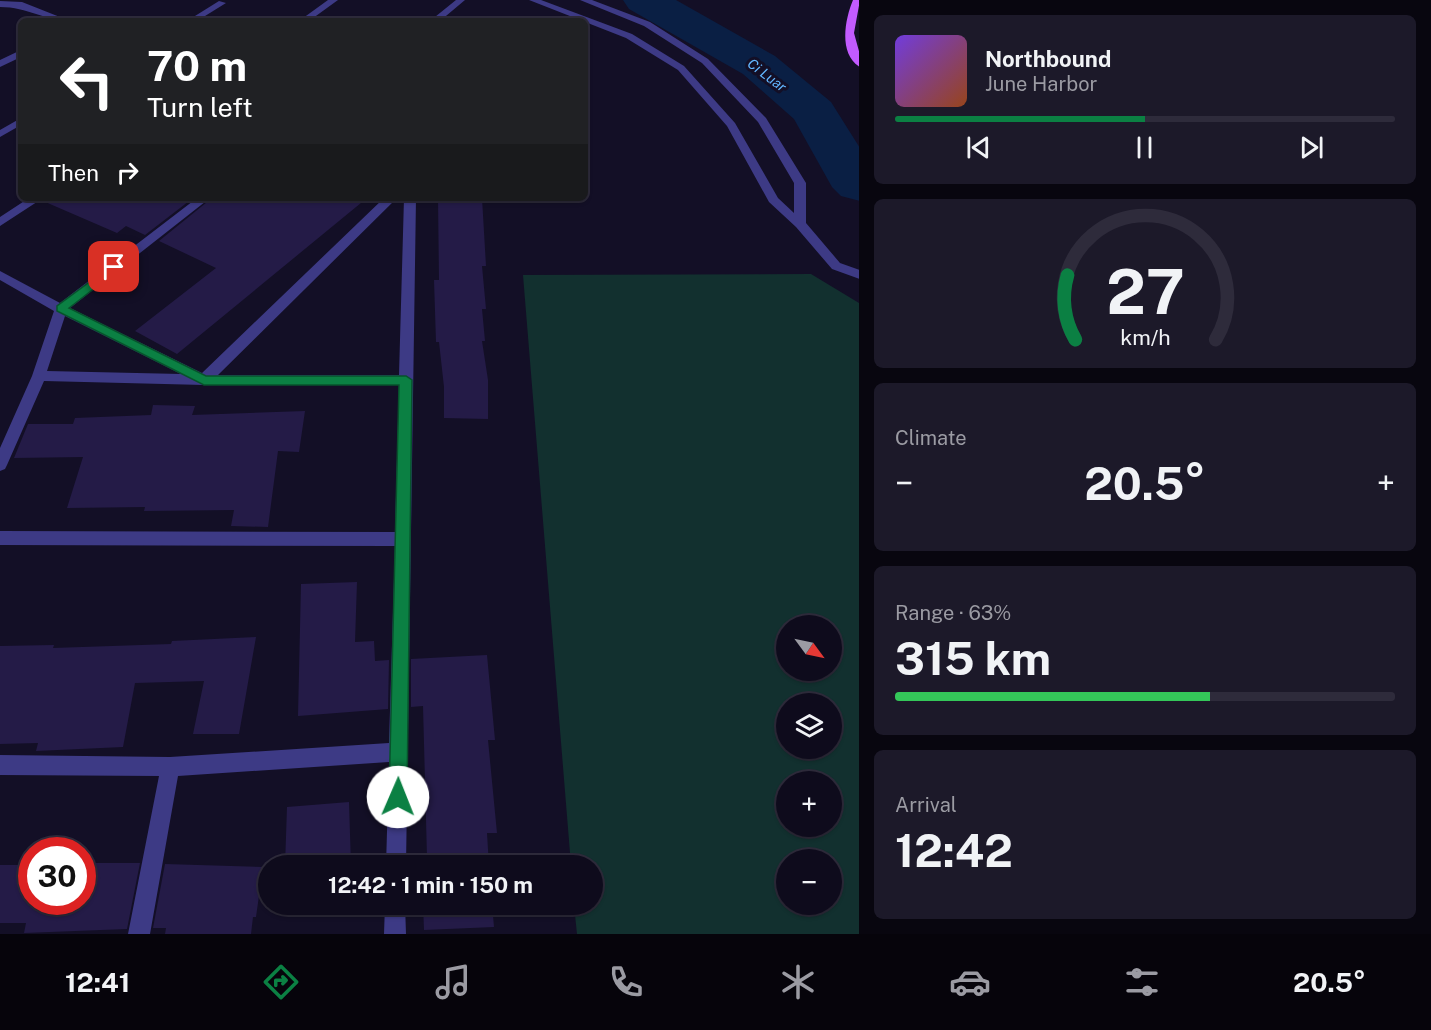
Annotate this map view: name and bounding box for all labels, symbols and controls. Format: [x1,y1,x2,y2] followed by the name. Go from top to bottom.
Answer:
[147,41,247,90] text: 70 m
[48,42,126,120] icon: left
[985,46,1111,72] text: Northbound
[744,55,790,95] water label: Ci Luar
[985,72,1097,96] text: June Harbor
[147,91,253,123] text: Turn left
[962,131,995,164] icon: previous
[1128,131,1161,164] icon: pause
[1295,131,1328,164] icon: next
[111,156,144,189] icon: right
[48,160,99,186] text: Then
[88,241,139,292] pin
[97,250,130,283] icon: arrive
[1106,255,1184,328] text: 27
[1120,326,1170,351] text: km/h
[895,426,967,450] text: Climate
[1084,457,1206,510] text: 20.5°
[895,464,913,502] text: −
[1377,464,1395,502] text: +
[895,601,1011,625] text: Range · 63%
[776,615,842,681] north arrow
[776,615,842,915] map controls
[895,632,1051,685] text: 315 km
[776,693,842,759] button: layers
[366,765,430,829] position arrow
[776,771,842,837] button: +
[895,793,957,817] text: Arrival
[895,824,1013,877] text: 12:42
[18,837,96,915] speed limit sign: 30
[776,849,842,915] button: −
[328,872,533,898] text: 12:42 · 1 min · 150 m
[260,961,302,1003] icon: directions
[432,961,474,1003] icon: music
[605,961,647,1003] icon: phone
[777,961,819,1003] icon: climate
[949,961,991,1003] icon: car
[1121,961,1163,1003] icon: filters
[65,966,130,998] text: 12:41
[1293,966,1366,998] text: 20.5°

